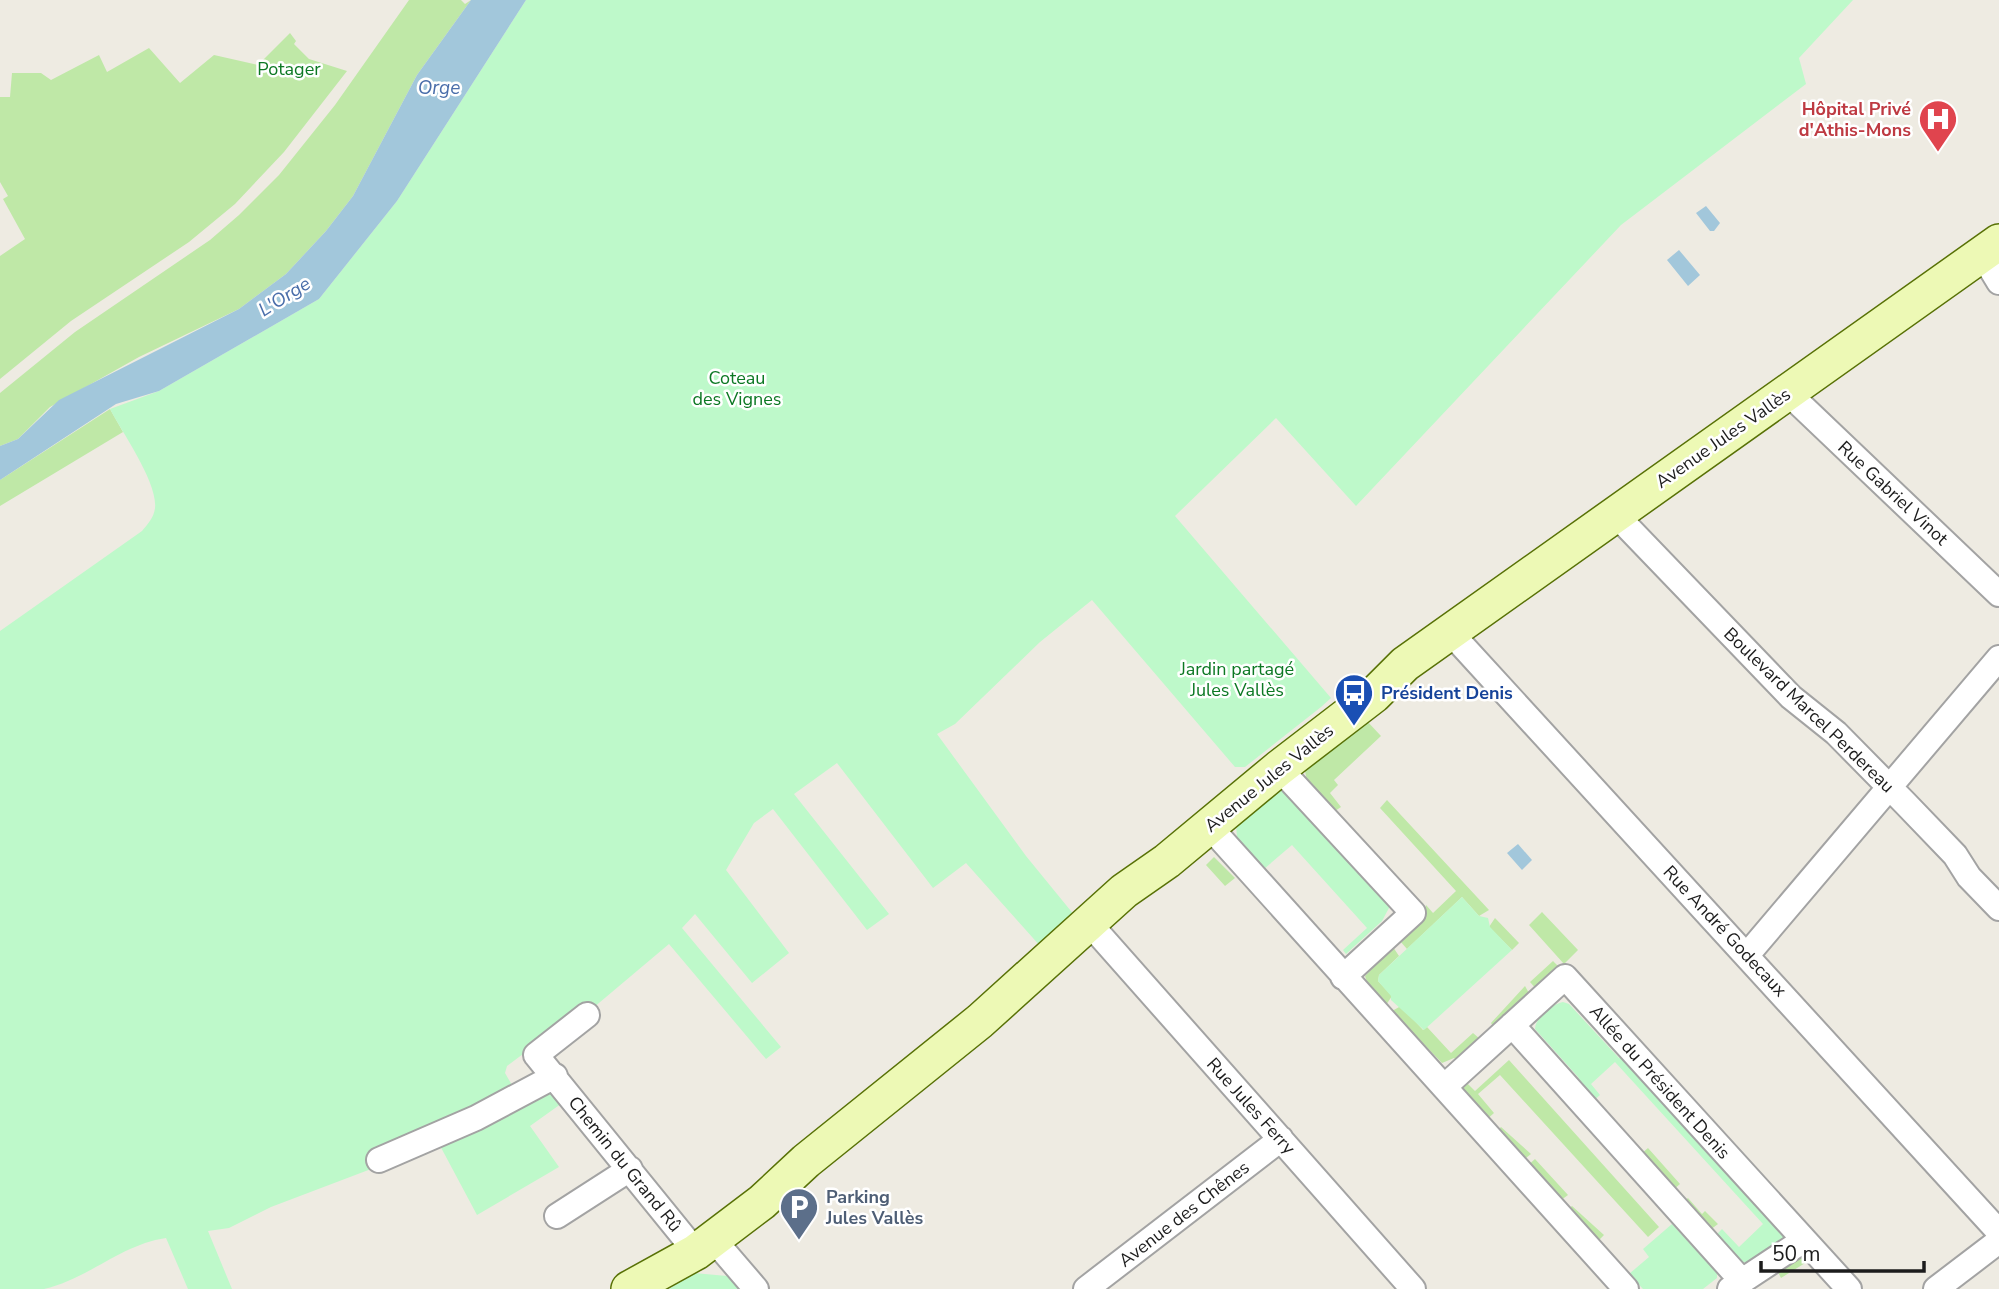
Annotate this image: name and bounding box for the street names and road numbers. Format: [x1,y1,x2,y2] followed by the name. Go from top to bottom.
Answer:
[1651,382,1795,494] street label: Avenue Jules Vallès
[1833,436,1954,551] street label: Rue Gabriel Vinot
[1718,622,1900,798] street label: Boulevard Marcel Perdereau
[1199,718,1339,838] street label: Avenue Jules Vallès
[1658,860,1793,1002] street label: Rue André Godecaux
[1584,1000,1736,1164] street label: Allée du Président Denis
[1201,1053,1301,1160] street label: Rue Jules Ferry
[563,1091,687,1237] street label: Chemin du Grand Rû
[1114,1155,1254,1273] street label: Avenue des Chênes

